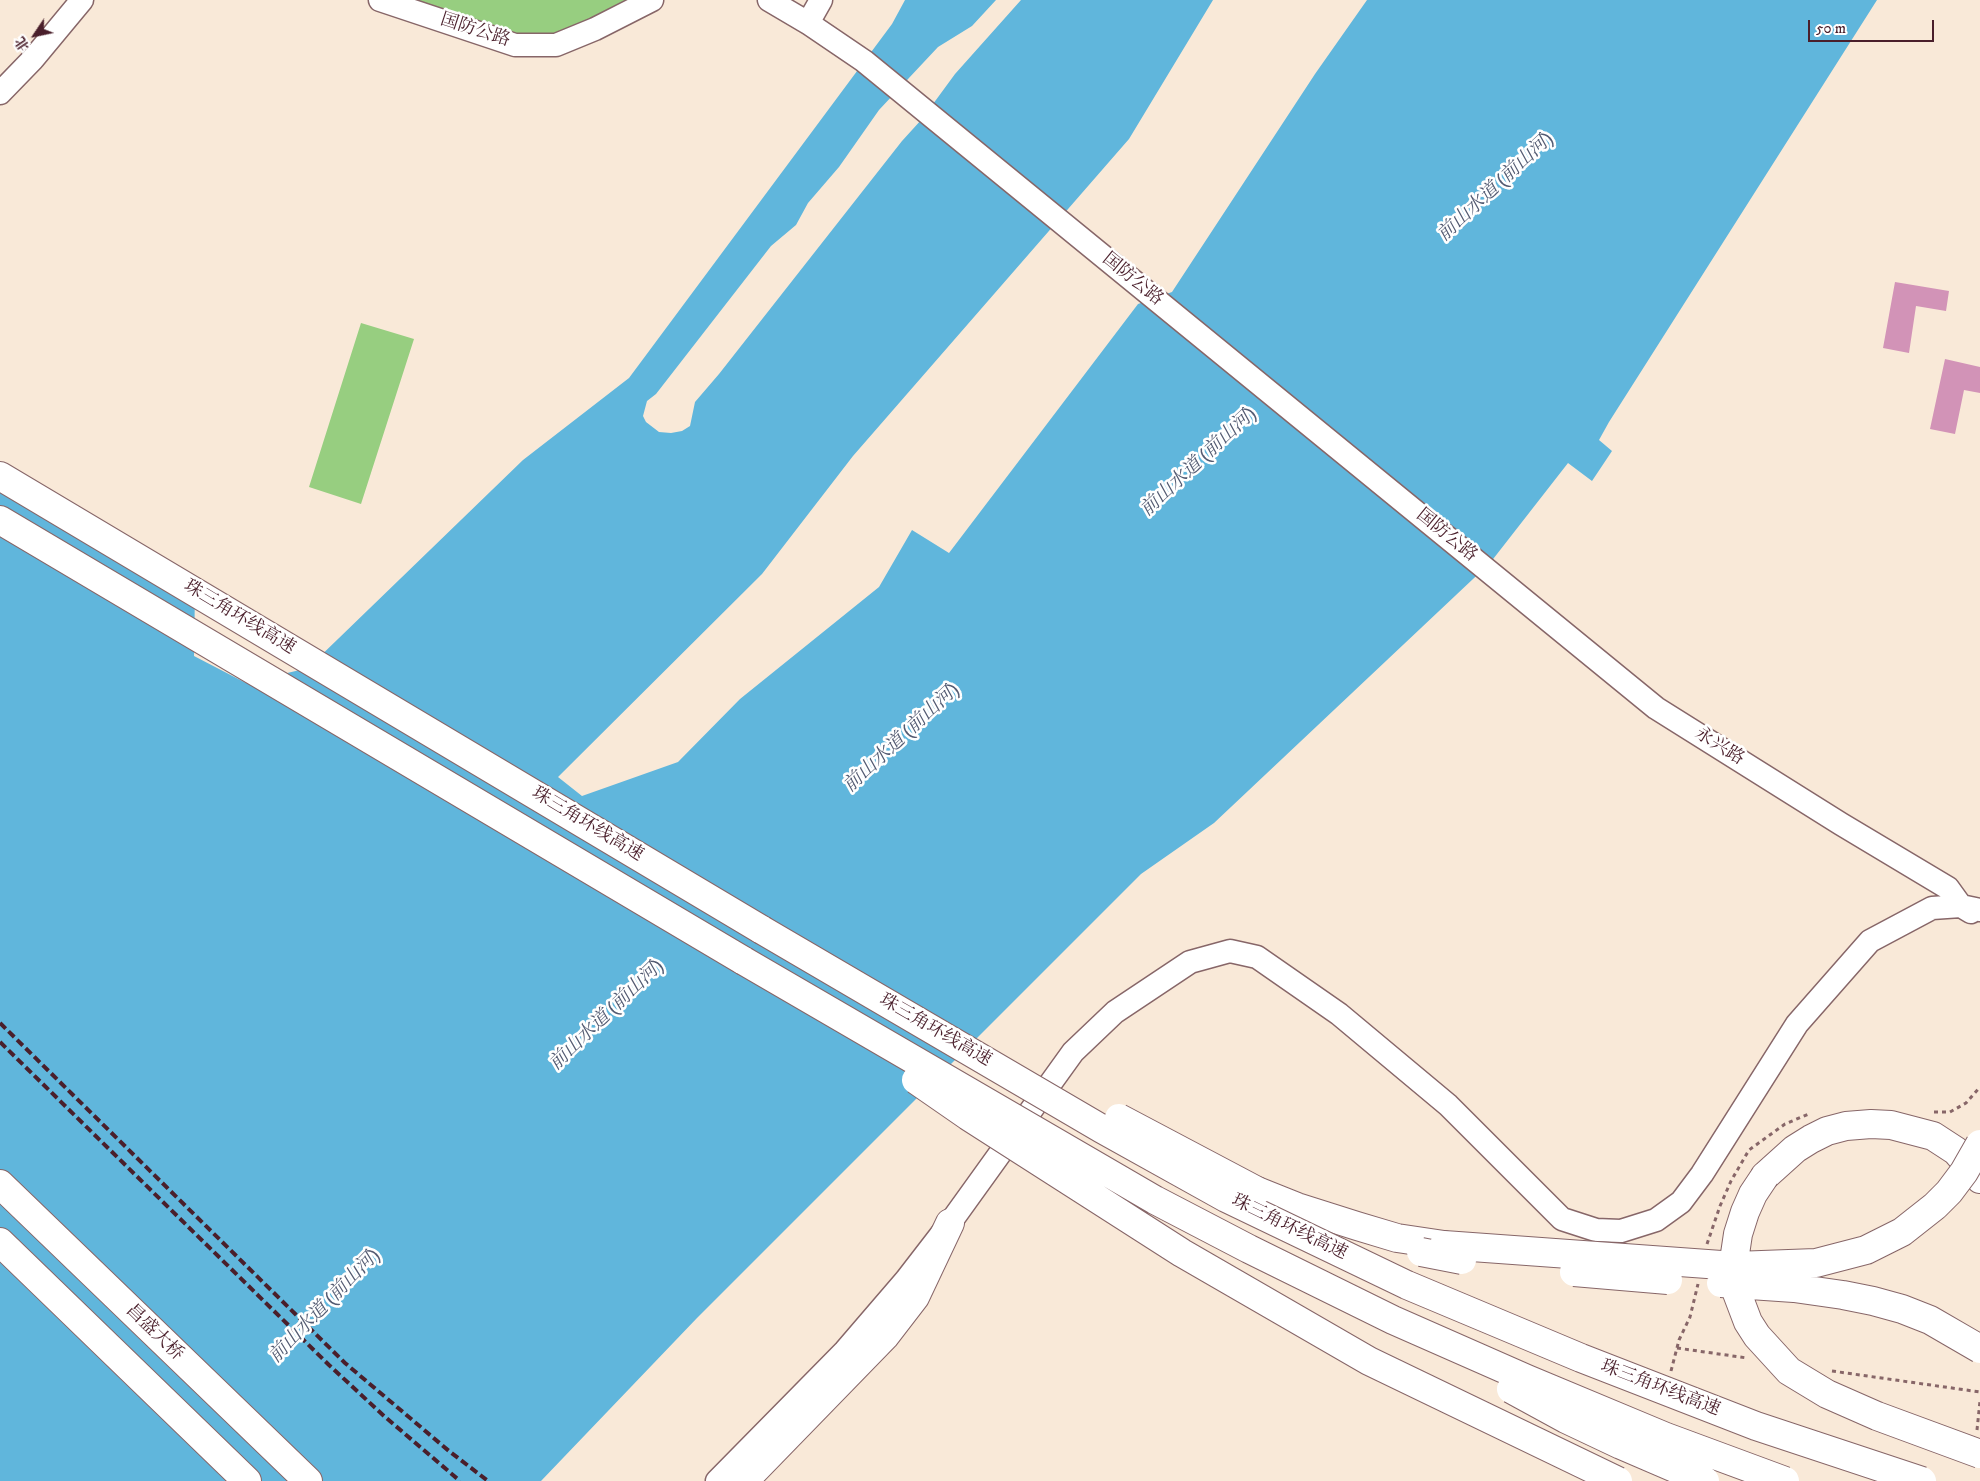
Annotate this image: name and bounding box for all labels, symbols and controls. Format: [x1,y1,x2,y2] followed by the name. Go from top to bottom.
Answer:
[10,10,60,60] north arrow
[437,10,513,52] street label: 国防公路
[1810,10,1936,42] scale bar
[1816,19,1846,38] text: 50 m
[11,33,34,54] text: 北
[1434,129,1558,247] water label: 前山水道 (前山河)
[1097,249,1167,311] street label: 国防公路
[1137,404,1261,522] water label: 前山水道 (前山河)
[1411,505,1481,567] street label: 国防公路
[179,576,299,660] street label: 珠三角环线高速
[840,680,964,798] water label: 前山水道 (前山河)
[1690,724,1748,770] street label: 永兴路
[527,783,647,867] street label: 珠三角环线高速
[545,956,669,1076] water label: 前山水道 (前山河)
[875,990,995,1072] street label: 珠三角环线高速
[1228,1191,1350,1265] street label: 珠三角环线高速
[265,1245,385,1369] water label: 前山水道 (前山河)
[121,1300,187,1366] street label: 昌盛大桥
[1597,1356,1723,1422] street label: 珠三角环线高速

